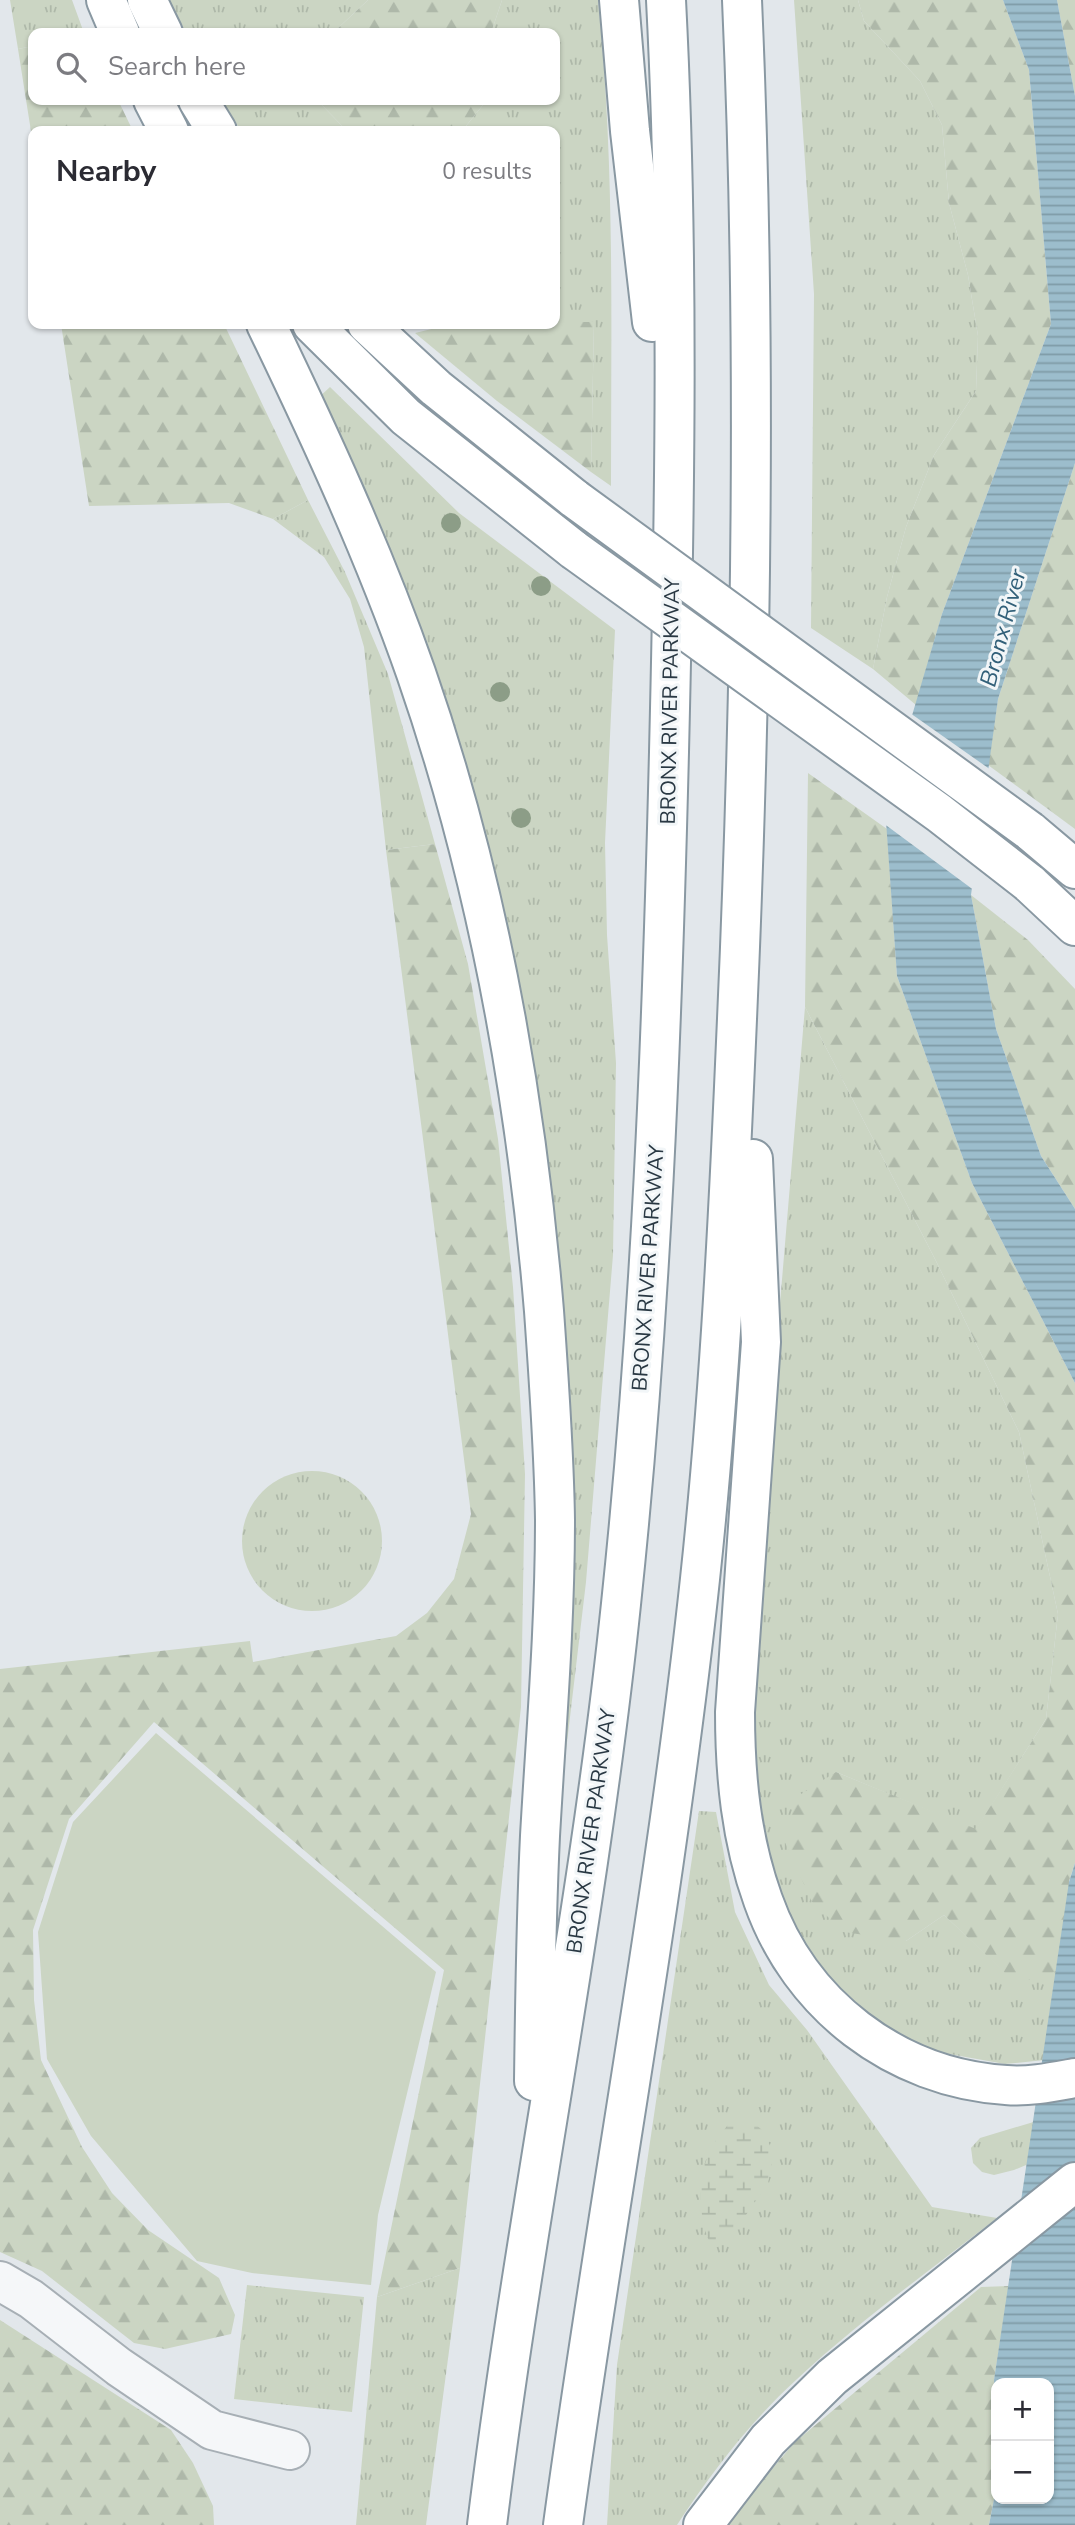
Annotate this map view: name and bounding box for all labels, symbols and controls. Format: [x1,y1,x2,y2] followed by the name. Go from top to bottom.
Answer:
[28,28,560,105] search box
[52,48,90,86] icon: search
[108,49,246,84] text: Search here
[56,151,156,192] text: Nearby
[442,156,532,187] text: 0 results
[972,565,1034,690] water label: Bronx River
[654,577,686,825] street label: BRONX RIVER PARKWAY
[625,1143,671,1392] street label: BRONX RIVER PARKWAY
[560,1706,622,1955] street label: BRONX RIVER PARKWAY
[991,2378,1054,2504] map controls
[991,2378,1054,2441] button: +
[991,2441,1054,2504] button: −

